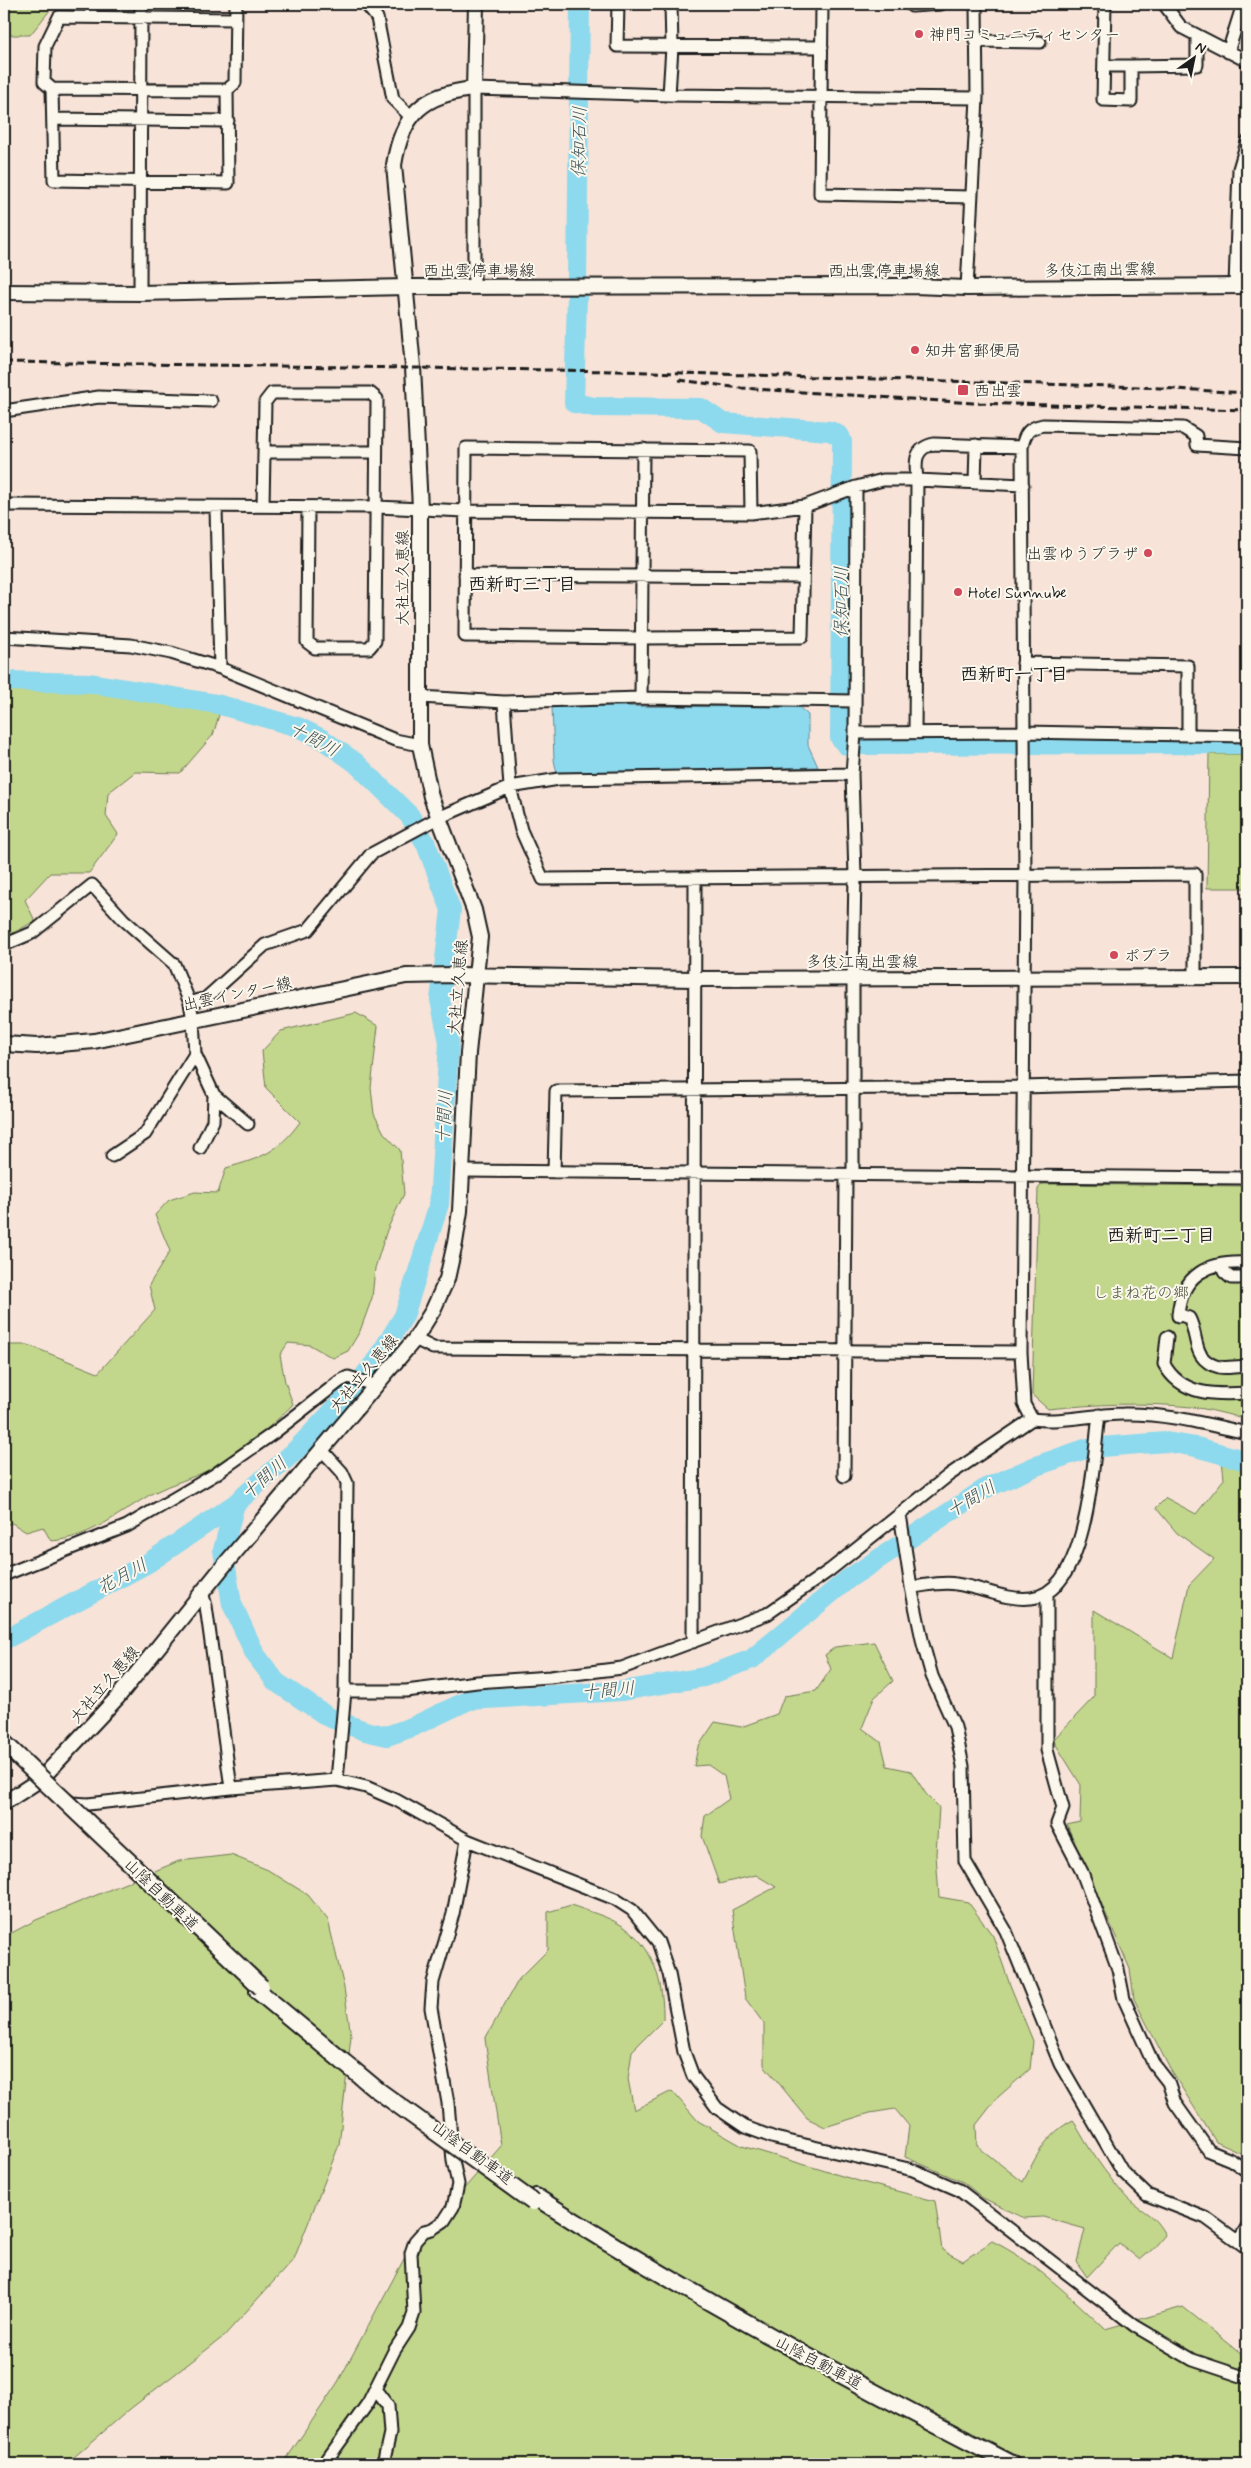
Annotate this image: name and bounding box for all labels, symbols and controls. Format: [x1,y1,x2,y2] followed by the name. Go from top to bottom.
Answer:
[929,25,1120,46] place label: 神門コミュニティセンター
[913,28,925,40] marker: 神門コミュニティセンター
[1168,32,1218,82] north arrow
[1192,38,1209,58] text: N
[567,106,593,178] water label: 保知石川
[1044,259,1156,282] street label: 多伎江南出雲線
[423,261,535,282] street label: 西出雲停車場線
[828,261,940,282] street label: 西出雲停車場線
[925,341,1021,362] place label: 知井宮郵便局
[909,344,921,356] marker: 知井宮郵便局
[974,381,1022,402] place label: 西出雲
[956,383,970,397] marker: 西出雲
[393,530,414,626] street label: 大社立久恵線
[1026,544,1138,565] place label: 出雲ゆうプラザ
[1142,547,1154,559] marker: 出雲ゆうプラザ
[830,566,854,638] water label: 保知石川
[468,573,576,597] district label: 西新町三丁目
[968,583,1067,604] place label: Hotel Sunnube
[952,586,964,598] marker: Hotel Sunnube
[960,663,1068,687] district label: 西新町一丁目
[284,717,343,763] water label: 十間川
[444,938,473,1036] street label: 大社立久恵線
[1124,946,1172,967] place label: ポプラ
[1108,949,1120,961] marker: ポプラ
[806,952,918,973] street label: 多伎江南出雲線
[181,973,294,1016] street label: 出雲インター線
[432,1089,458,1145] water label: 十間川
[1107,1224,1215,1248] district label: 西新町二丁目
[1093,1283,1189,1304] park label: しまね花の郷
[325,1330,403,1417] street label: 大社立久恵線
[237,1452,293,1506] water label: 十間川
[942,1476,1001,1524] water label: 十間川
[93,1553,152,1600] water label: 花月川
[66,1642,145,1728] street label: 大社立久恵線
[580,1677,636,1705] water label: 十間川
[119,1854,203,1936] street label: 山陰自動車道
[427,2117,517,2190] street label: 山陰自動車道
[771,2332,866,2395] street label: 山陰自動車道

